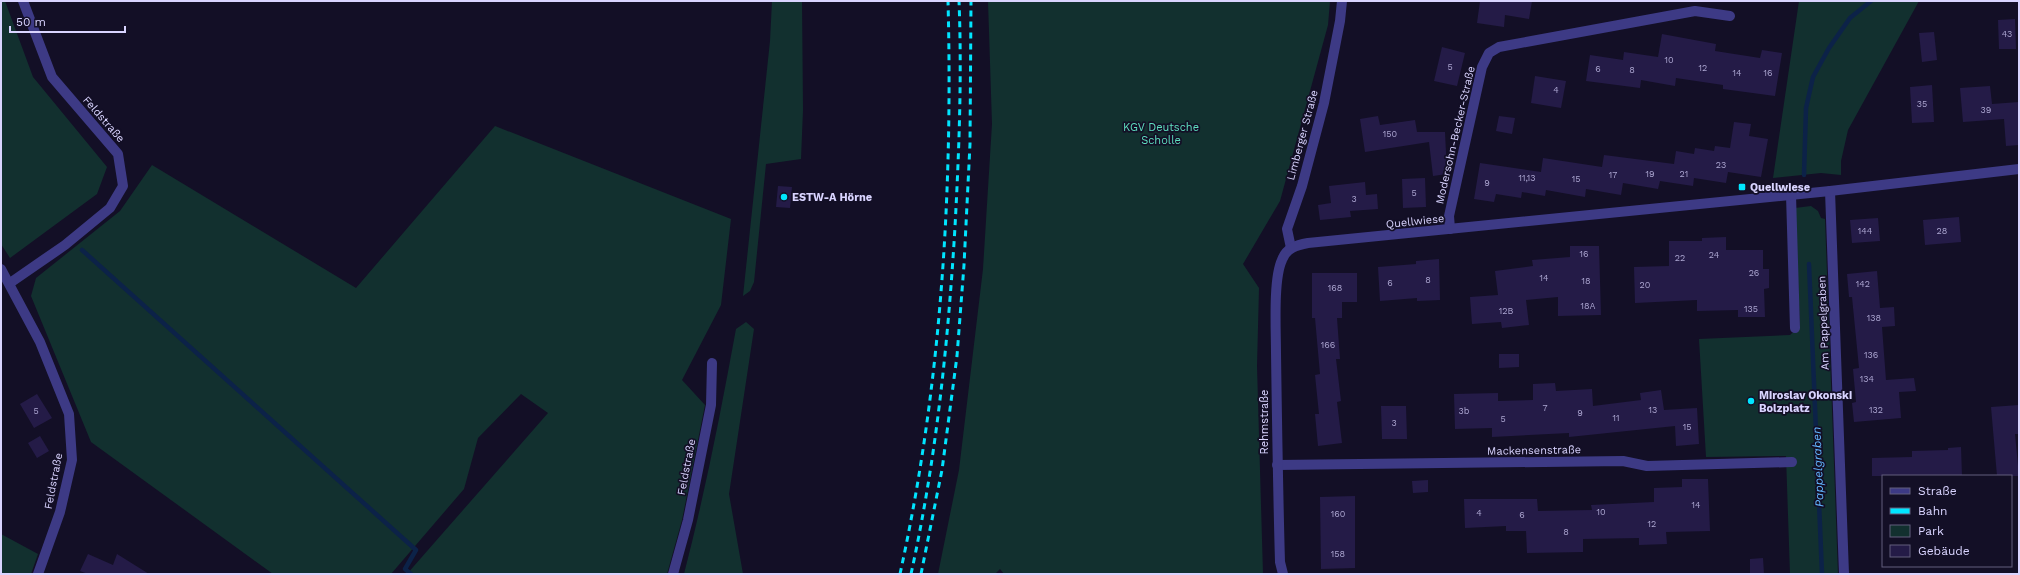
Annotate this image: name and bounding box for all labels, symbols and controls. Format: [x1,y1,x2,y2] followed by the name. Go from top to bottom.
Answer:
[10,8,125,34] scale bar
[16,15,46,29] text: 50 m
[2002,29,2012,39] house number: 43
[1664,55,1674,65] house number: 10
[1447,62,1453,72] house number: 5
[1699,63,1707,73] house number: 12
[1595,64,1601,74] house number: 6
[1433,65,1478,206] street label: Modersohn-Becker-Straße
[1629,65,1635,75] house number: 8
[1732,68,1742,78] house number: 14
[1764,68,1772,78] house number: 16
[1553,85,1559,95] house number: 4
[1284,89,1321,182] street label: Limberger Straße
[80,94,127,145] street label: Feldstraße
[1917,99,1927,109] house number: 35
[1981,105,1991,115] house number: 39
[1123,121,1199,147] park label: KGV Deutsche Scholle
[1383,129,1398,139] house number: 150
[1716,160,1726,170] house number: 23
[1645,169,1655,179] house number: 19
[1680,169,1688,179] house number: 21
[1609,170,1617,180] house number: 17
[1518,173,1536,183] house number: 11,13
[1572,174,1580,184] house number: 15
[1484,178,1490,188] house number: 9
[1750,181,1810,194] place label: Quellwiese
[1737,182,1747,192] marker: Quellwiese
[1411,188,1417,198] house number: 5
[792,191,872,204] place label: ESTW-A Hörne
[779,192,789,202] marker: ESTW-A Hörne
[1351,194,1357,204] house number: 3
[1385,212,1445,231] street label: Quellwiese
[1858,226,1873,236] house number: 144
[1937,226,1947,236] house number: 28
[1580,249,1588,259] house number: 16
[1709,250,1720,260] house number: 24
[1675,253,1685,263] house number: 22
[1749,268,1759,278] house number: 26
[1539,273,1549,283] house number: 14
[1425,275,1431,285] house number: 8
[1581,276,1591,286] house number: 18
[1815,276,1832,370] street label: Am Pappelgraben
[1387,278,1393,288] house number: 6
[1856,279,1870,289] house number: 142
[1640,280,1651,290] house number: 20
[1328,283,1342,293] house number: 168
[1581,301,1596,311] house number: 18A
[1744,304,1758,314] house number: 135
[1499,306,1513,316] house number: 12B
[1867,313,1881,323] house number: 138
[1321,340,1335,350] house number: 166
[1864,350,1878,360] house number: 136
[1860,374,1875,384] house number: 134
[1759,389,1852,415] place label: Miroslav Okonski Bolzplatz
[1258,390,1271,454] street label: Rehmstraße
[1746,396,1756,406] marker: Miroslav Okonski Bolzplatz
[1542,403,1548,413] house number: 7
[1649,405,1657,415] house number: 13
[1869,405,1883,415] house number: 132
[33,406,39,416] house number: 5
[1459,406,1470,416] house number: 3b
[1577,408,1583,418] house number: 9
[1612,413,1620,423] house number: 11
[1500,414,1506,424] house number: 5
[1391,418,1397,428] house number: 3
[1683,422,1691,432] house number: 15
[1810,426,1826,508] water label: Pappelgraben
[675,438,698,496] street label: Feldstraße
[1487,443,1581,458] street label: Mackensenstraße
[42,452,65,510] street label: Feldstraße
[1882,475,2012,567] legend
[1918,484,1957,498] text: Straße
[1691,500,1701,510] house number: 14
[1918,504,1947,518] text: Bahn
[1596,507,1606,517] house number: 10
[1476,508,1482,518] house number: 4
[1331,509,1346,519] house number: 160
[1519,510,1525,520] house number: 6
[1648,519,1656,529] house number: 12
[1918,524,1944,538] text: Park
[1563,527,1569,537] house number: 8
[1918,544,1970,558] text: Gebäude
[1331,549,1345,559] house number: 158

